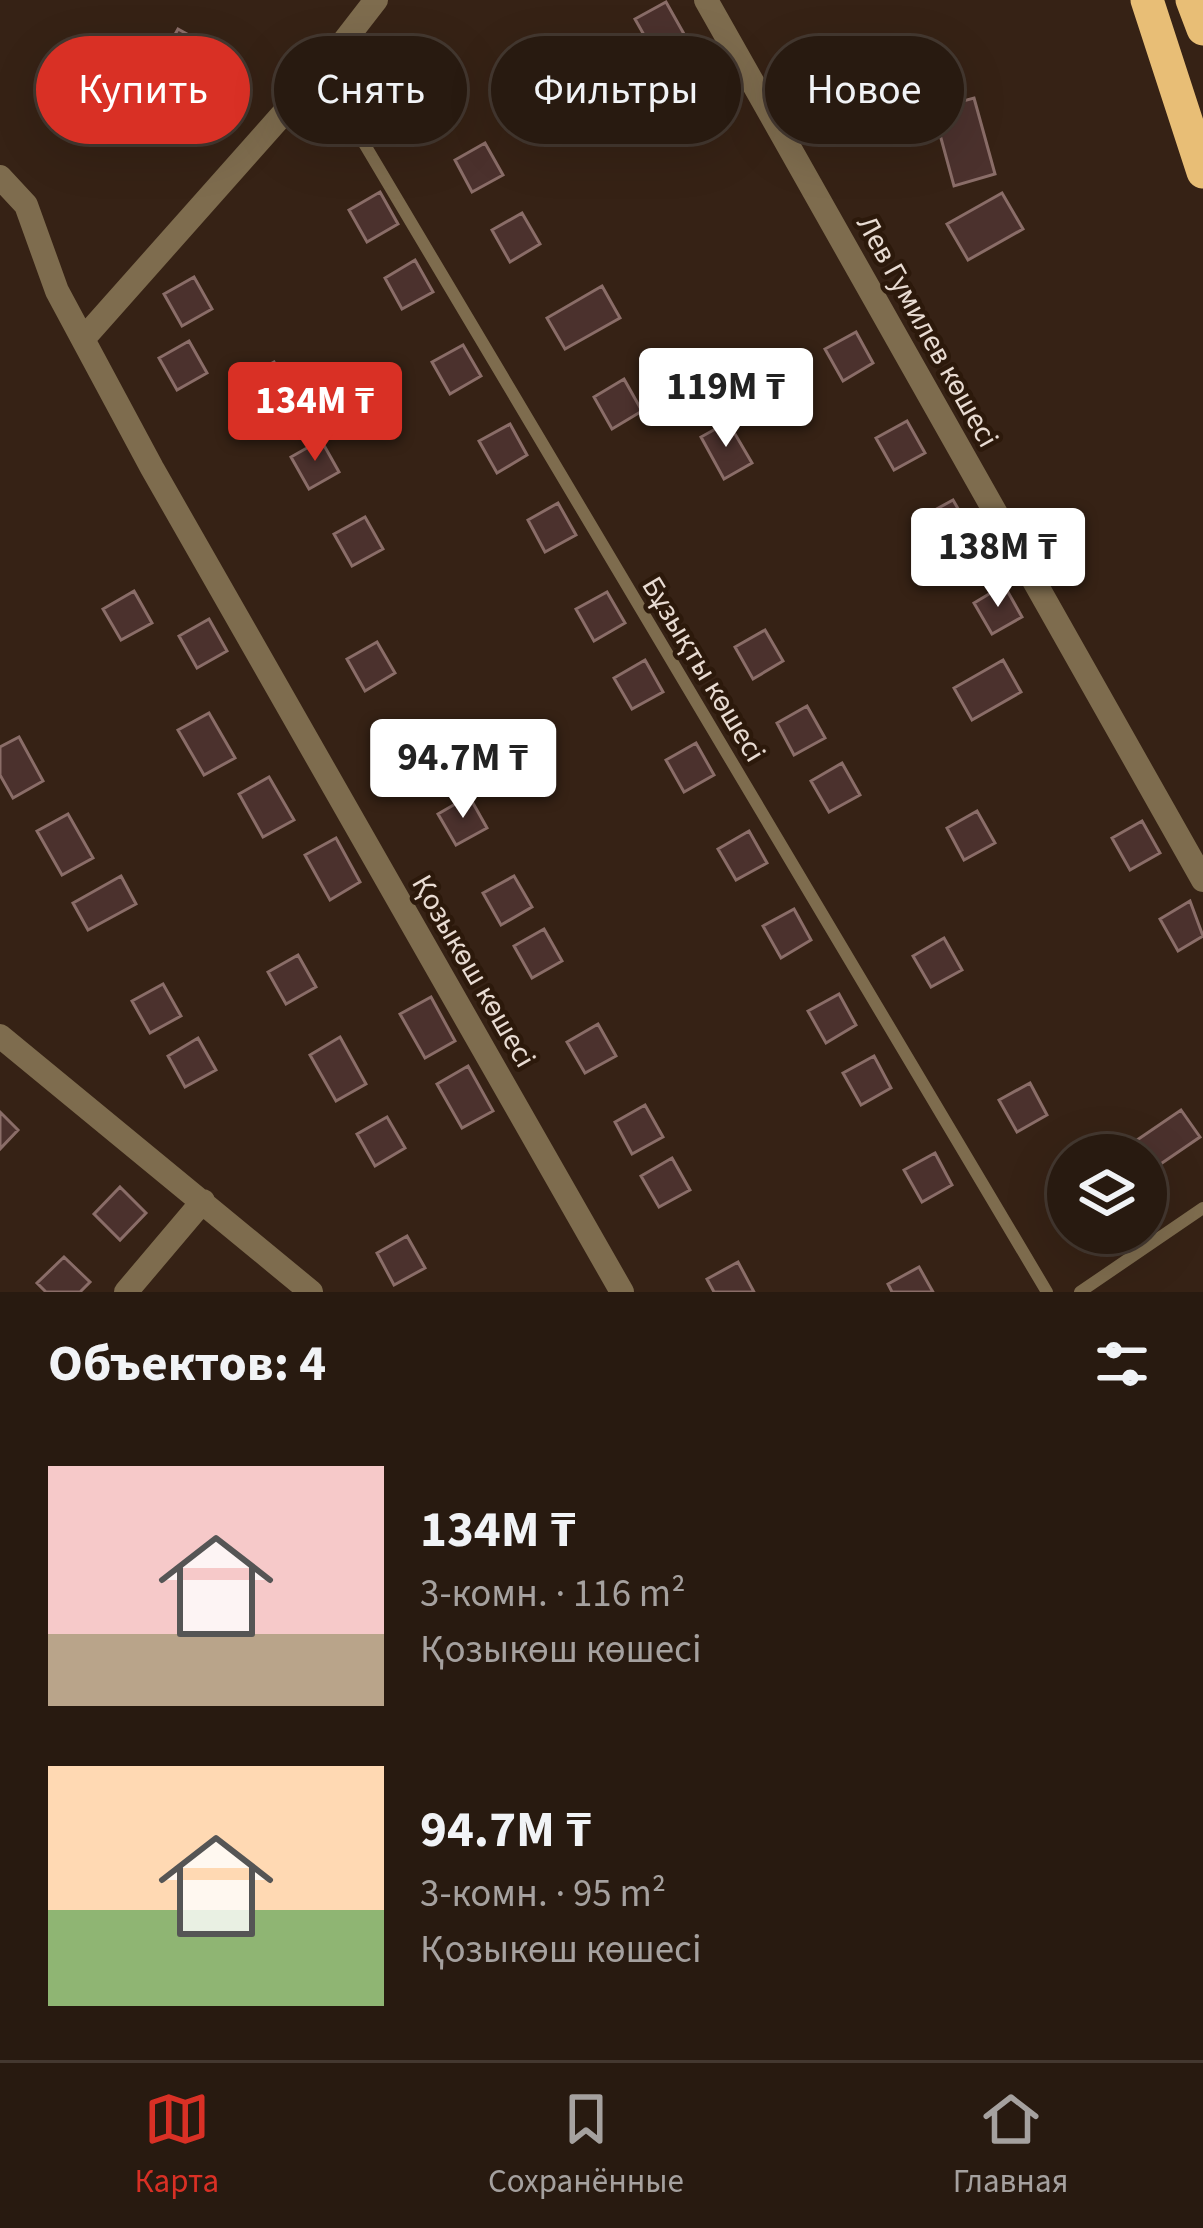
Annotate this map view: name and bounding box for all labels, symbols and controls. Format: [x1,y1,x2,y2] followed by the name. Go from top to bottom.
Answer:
[36,36,250,144] chip: Купить
[274,36,467,144] chip: Снять
[491,36,741,144] chip: Фильтры
[765,36,964,144] chip: Новое
[846,207,1009,455] street label: Лев Гумилев көшесі
[628,348,824,450] pin: 119M ₸
[666,359,786,415] text: 119M ₸
[217,362,413,464] pin: 134M ₸
[255,373,375,429] text: 134M ₸
[900,508,1096,610] pin: 138M ₸
[938,519,1058,575] text: 138M ₸
[631,568,776,770] street label: Бұзықты көшесі
[352,719,574,821] pin: 94.7M ₸
[397,730,529,786] text: 94.7M ₸
[401,867,546,1076] street label: Қозыкөш көшесі
[1047,1134,1167,1254] map controls
[1047,1134,1167,1254] button: layers
[48,1328,326,1400] text: Объектов: 4
[1089,1331,1155,1397] icon: filters
[420,1494,577,1566] text: 134M ₸
[144,1514,288,1658] icon: home
[420,1566,686,1622] text: 3-комн. · 116 m²
[420,1622,702,1678] text: Қозыкөш көшесі
[420,1794,592,1866] text: 94.7M ₸
[144,1814,288,1958] icon: home
[420,1866,666,1922] text: 3-комн. · 95 m²
[420,1922,702,1978] text: Қозыкөш көшесі
[134,2086,219,2205] tab: Карта
[488,2086,684,2205] tab: Сохранённые
[953,2086,1069,2205] tab: Главная

